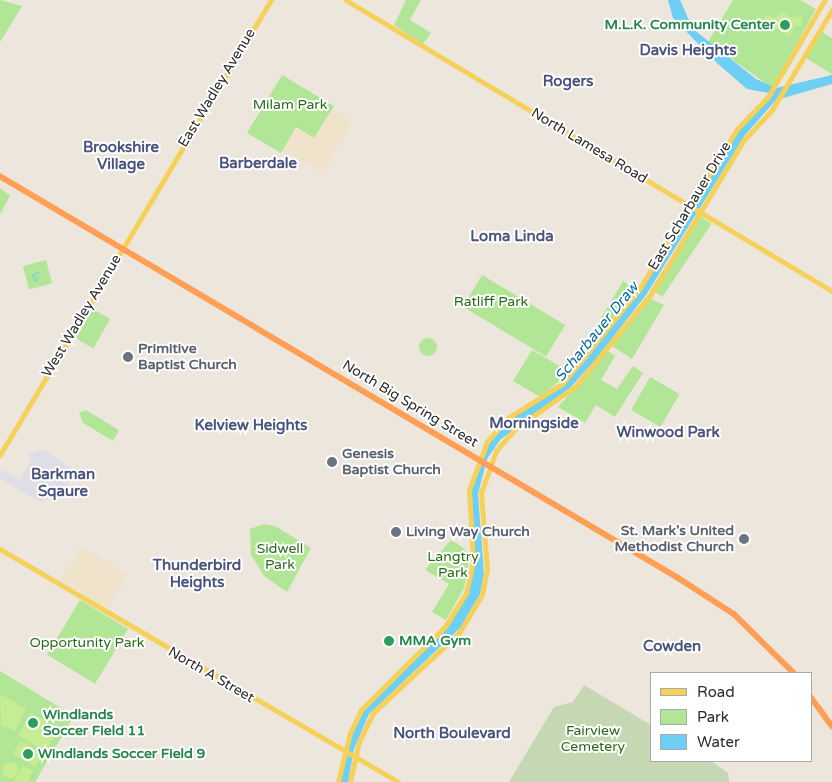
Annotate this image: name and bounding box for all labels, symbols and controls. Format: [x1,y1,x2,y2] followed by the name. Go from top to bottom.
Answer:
[605,17,775,33] place label: M.L.K. Community Center
[779,19,791,31] marker: M.L.K. Community Center
[175,26,259,150] street label: East Wadley Avenue
[640,42,736,60] district label: Davis Heights
[543,73,593,91] district label: Rogers
[253,97,327,113] park label: Milam Park
[528,105,650,187] street label: North Lamesa Road
[83,138,159,173] district label: Brookshire Village
[645,139,735,273] street label: East Scharbauer Drive
[219,155,297,173] district label: Barberdale
[470,228,554,246] district label: Loma Linda
[39,252,125,380] street label: West Wadley Avenue
[551,279,643,385] water label: Scharbauer Draw
[454,294,528,310] park label: Ratliff Park
[138,341,237,374] place label: Primitive Baptist Church
[122,351,134,363] marker: Primitive Baptist Church
[339,357,481,451] street label: North Big Spring Street
[489,415,579,433] district label: Morningside
[195,417,307,435] district label: Kelview Heights
[616,424,720,442] district label: Winwood Park
[342,446,441,478] place label: Genesis Baptist Church
[326,456,338,468] marker: Genesis Baptist Church
[31,465,95,500] district label: Barkman Sqaure
[615,523,734,556] place label: St. Mark's United Methodist Church
[406,524,530,540] place label: Living Way Church
[390,526,402,538] marker: Living Way Church
[738,533,750,545] marker: St. Mark's United Methodist Church
[257,541,303,574] park label: Sidwell Park
[427,549,479,582] park label: Langtry Park
[153,556,241,591] district label: Thunderbird Heights
[399,633,471,649] place label: MMA Gym
[29,635,145,651] park label: Opportunity Park
[383,635,395,647] marker: MMA Gym
[643,638,701,656] district label: Cowden
[165,644,257,706] street label: North A Street
[650,672,812,762] legend
[697,683,735,701] text: Road
[43,707,145,740] place label: Windlands Soccer Field 11
[697,708,729,726] text: Park
[27,717,39,729] marker: Windlands Soccer Field 11
[561,723,625,756] park label: Fairview Cemetery
[393,725,511,743] district label: North Boulevard
[697,733,740,751] text: Water
[38,746,205,762] place label: Windlands Soccer Field 9
[22,748,34,760] marker: Windlands Soccer Field 9

